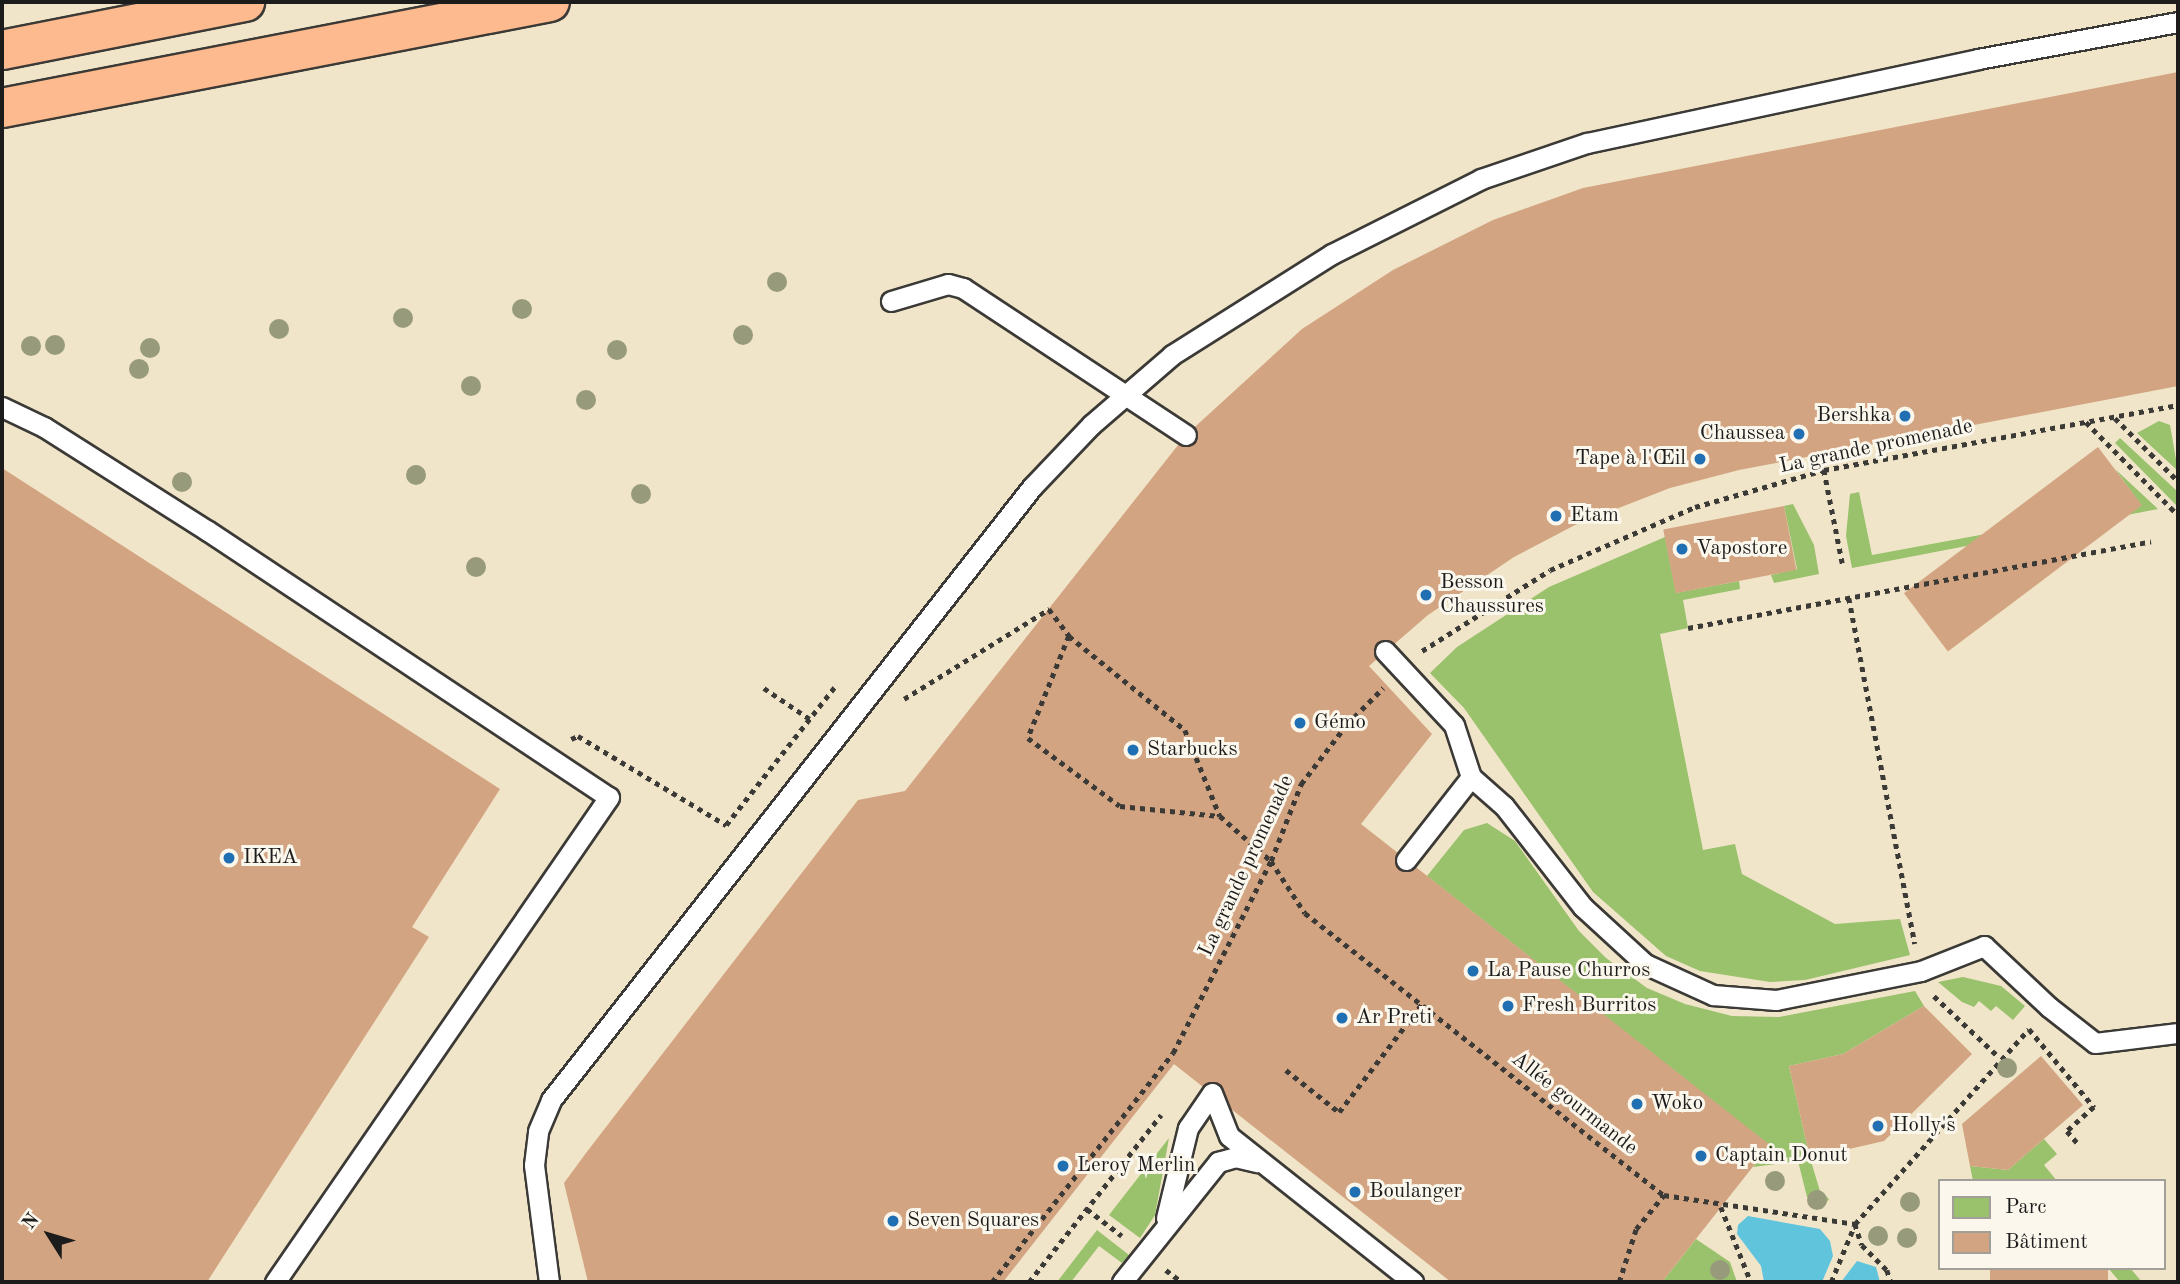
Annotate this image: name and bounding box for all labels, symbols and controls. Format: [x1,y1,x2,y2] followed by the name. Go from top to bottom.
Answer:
[1816,403,1891,429] place label: Bershka
[1897,408,1913,424] marker: Bershka
[1777,414,1975,480] street label: La grande promenade
[1700,421,1785,447] place label: Chaussea
[1791,426,1807,442] marker: Chaussea
[1575,446,1686,472] place label: Tape à l'Œil
[1692,451,1708,467] marker: Tape à l'Œil
[1570,503,1619,529] place label: Etam
[1548,508,1564,524] marker: Etam
[1696,536,1787,562] place label: Vapostore
[1674,541,1690,557] marker: Vapostore
[1440,570,1544,620] place label: Besson Chaussures
[1418,587,1434,603] marker: Besson Chaussures
[1314,710,1366,736] place label: Gémo
[1292,715,1308,731] marker: Gémo
[1147,737,1238,763] place label: Starbucks
[1125,742,1141,758] marker: Starbucks
[1194,771,1300,961] street label: La grande promenade
[243,845,298,871] place label: IKEA
[221,850,237,866] marker: IKEA
[1487,958,1650,984] place label: La Pause Churros
[1465,963,1481,979] marker: La Pause Churros
[1522,993,1656,1019] place label: Fresh Burritos
[1500,998,1516,1014] marker: Fresh Burritos
[1356,1005,1432,1031] place label: Ar Preti
[1334,1010,1350,1026] marker: Ar Preti
[1506,1047,1642,1161] street label: Allée gourmande
[1651,1091,1703,1117] place label: Woko
[1629,1096,1645,1112] marker: Woko
[1892,1113,1956,1139] place label: Holly's
[1870,1118,1886,1134] marker: Holly's
[1715,1143,1848,1169] place label: Captain Donut
[1693,1148,1709,1164] marker: Captain Donut
[1077,1153,1195,1179] place label: Leroy Merlin
[1055,1158,1071,1174] marker: Leroy Merlin
[1369,1179,1462,1205] place label: Boulanger
[1938,1179,2166,1270] legend
[1347,1184,1363,1200] marker: Boulanger
[2005,1197,2047,1218] text: Parc
[14,1200,84,1270] north arrow
[907,1208,1039,1234] place label: Seven Squares
[20,1211,44,1234] text: N
[885,1213,901,1229] marker: Seven Squares
[2005,1232,2088,1253] text: Bâtiment

